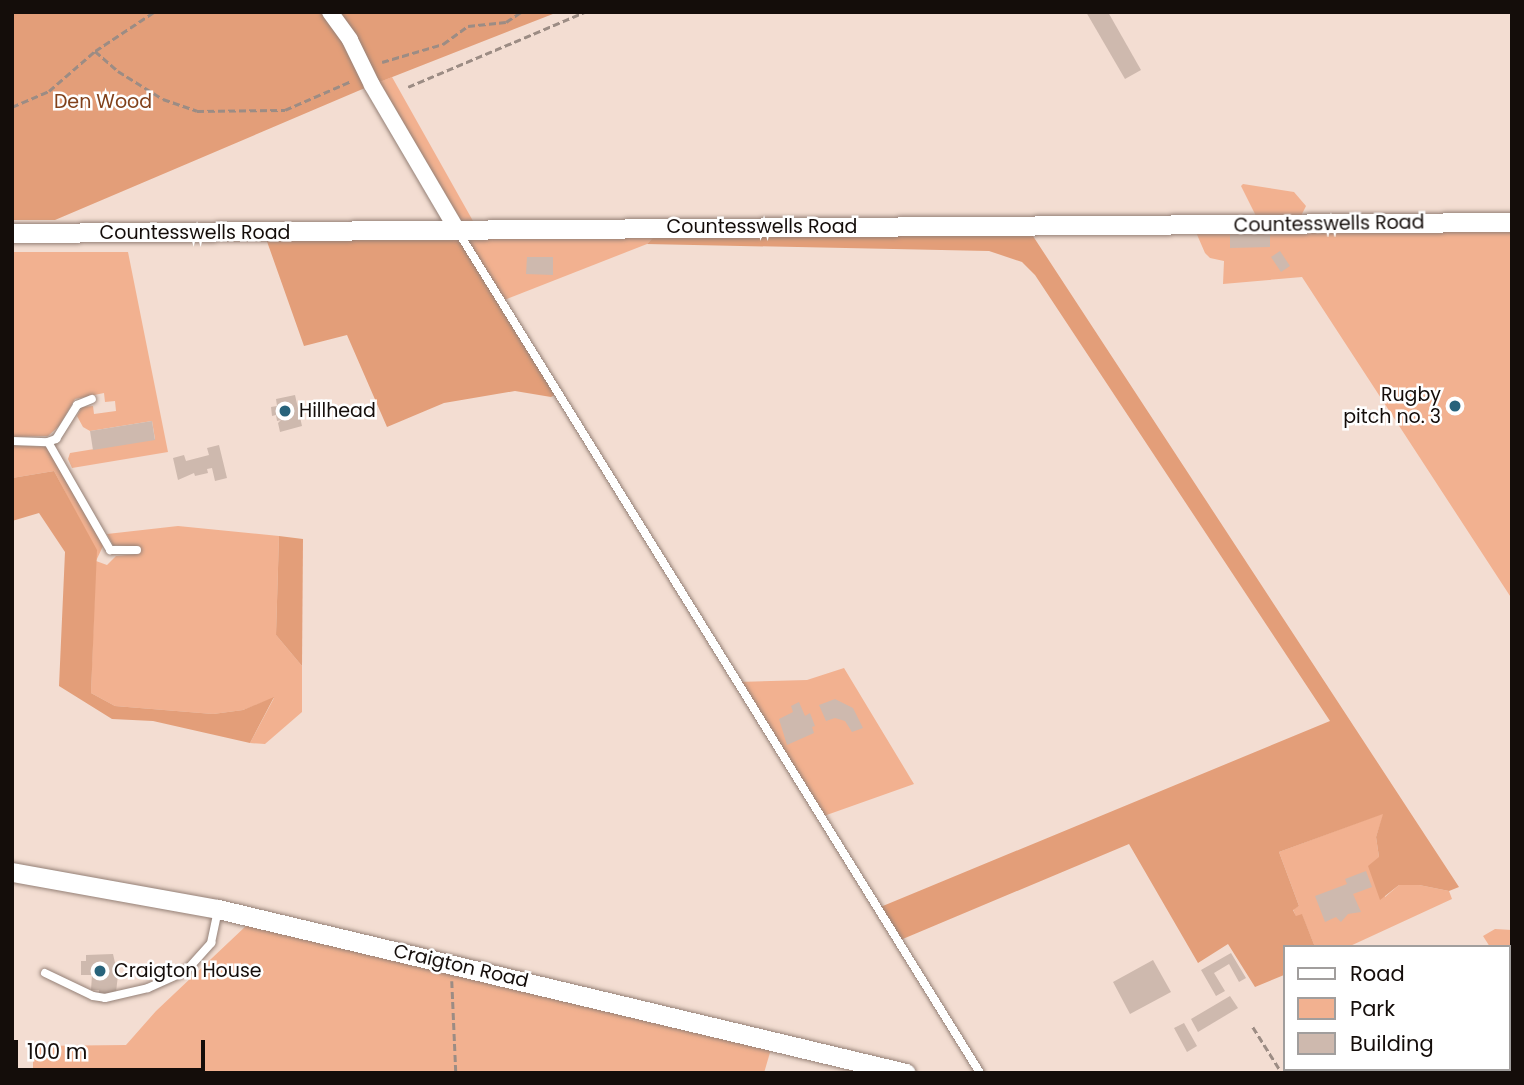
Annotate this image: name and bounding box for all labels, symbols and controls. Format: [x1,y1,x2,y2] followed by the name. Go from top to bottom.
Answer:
[54,91,152,113] park label: Den Wood
[1233,211,1425,237] street label: Countesswells Road
[667,216,857,238] street label: Countesswells Road
[100,222,290,244] street label: Countesswells Road
[1343,384,1441,428] place label: Rugby pitch no. 3
[1447,398,1463,414] marker: Rugby pitch no. 3
[299,400,376,422] place label: Hillhead
[277,403,293,419] marker: Hillhead
[391,939,531,993] street label: Craigton Road
[1282,945,1510,1071] legend
[1350,959,1405,988] text: Road
[114,960,262,982] place label: Craigton House
[92,963,108,979] marker: Craigton House
[1350,994,1395,1023] text: Park
[18,1026,208,1070] scale bar
[1350,1029,1434,1058] text: Building
[27,1037,87,1066] text: 100 m

